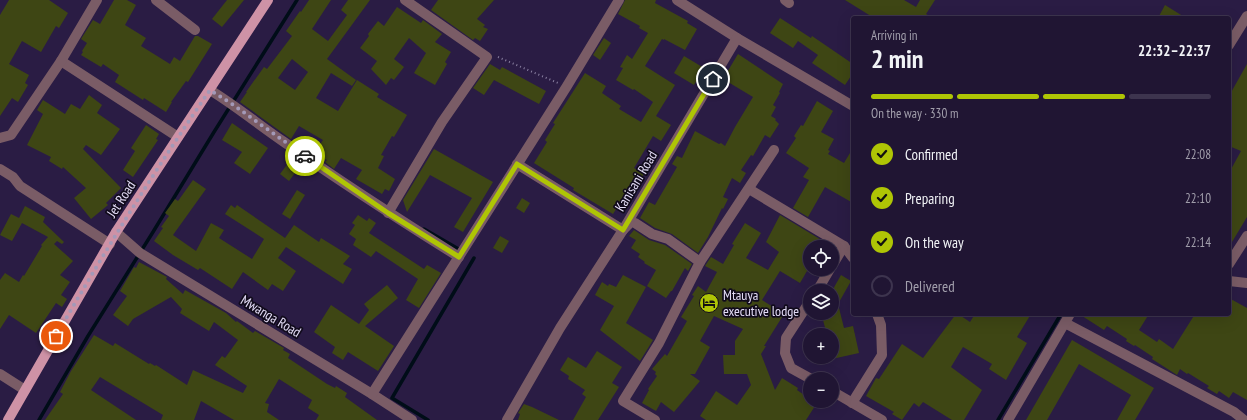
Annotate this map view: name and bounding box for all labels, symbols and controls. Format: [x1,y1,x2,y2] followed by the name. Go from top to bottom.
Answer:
[871,27,918,44] text: Arriving in
[1138,41,1211,60] text: 22:32–22:37
[871,42,924,75] text: 2 min
[696,62,730,96] pin
[702,68,724,90] icon: home
[871,105,958,122] text: On the way · 330 m
[285,136,325,176] courier
[871,143,893,165] icon: check
[294,145,316,167] icon: car
[905,145,958,164] text: Confirmed
[1185,146,1211,163] text: 22:08
[611,147,661,215] street label: Kanisani Road
[102,177,139,221] street label: Jet Road
[871,187,893,209] icon: check
[905,189,955,208] text: Preparing
[1185,190,1211,207] text: 22:10
[871,231,893,253] icon: check
[905,233,964,252] text: On the way
[1185,234,1211,251] text: 22:14
[803,240,839,408] map controls
[803,240,839,276] button: locate
[905,277,955,296] text: Delivered
[803,284,839,320] button: layers
[723,286,799,320] place label: Mtauya executive lodge
[237,291,305,341] street label: Mwanga Road
[698,292,720,314] hotel icon: Mtauya executive lodge
[39,319,73,353] pin
[45,325,67,347] icon: bag
[803,328,839,364] button: +
[803,372,839,408] button: −

